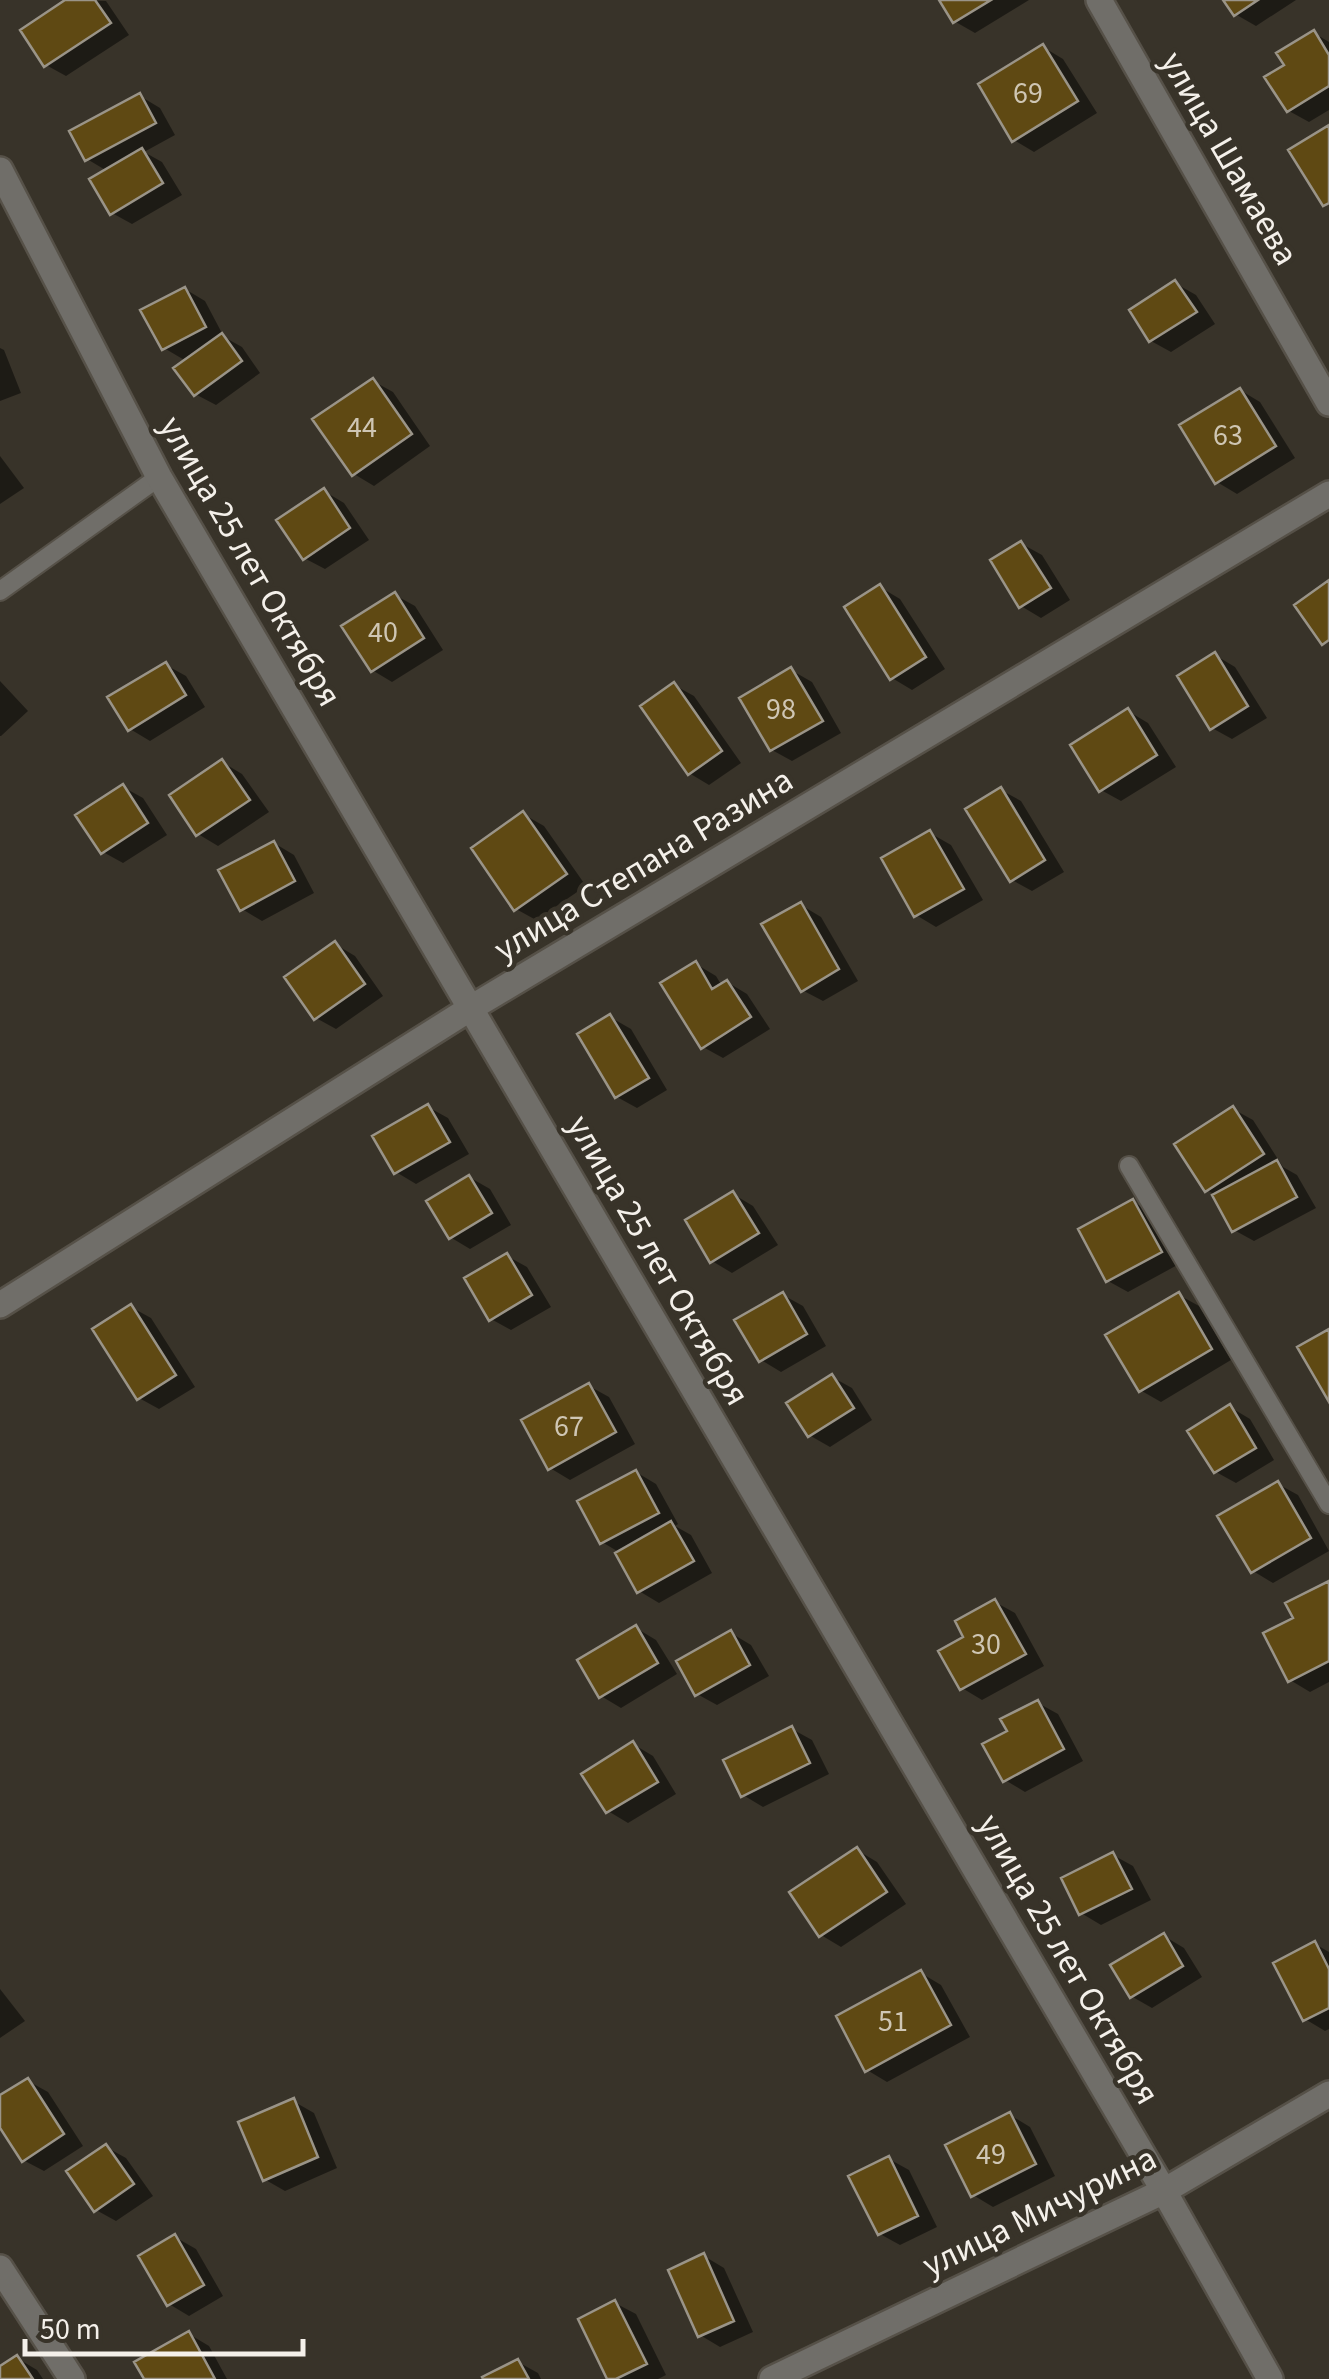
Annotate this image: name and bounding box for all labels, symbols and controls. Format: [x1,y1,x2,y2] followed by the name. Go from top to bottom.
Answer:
[1148,42,1311,275] street label: улица Шамаева
[1013,72,1043,115] house number: 69
[347,406,377,449] house number: 44
[146,407,354,716] street label: улица 25 лет Октября
[1213,414,1243,457] house number: 63
[368,611,398,654] house number: 40
[766,688,796,731] house number: 98
[484,756,803,974] street label: улица Степана Разина
[554,1106,762,1415] street label: улица 25 лет Октября
[554,1405,584,1448] house number: 67
[971,1623,1001,1666] house number: 30
[964,1805,1172,2114] street label: улица 25 лет Октября
[878,2000,908,2043] house number: 51
[976,2133,1006,2176] house number: 49
[914,2134,1165,2290] street label: улица Мичурина
[25,2294,302,2356] scale bar
[40,2308,101,2351] text: 50 m

